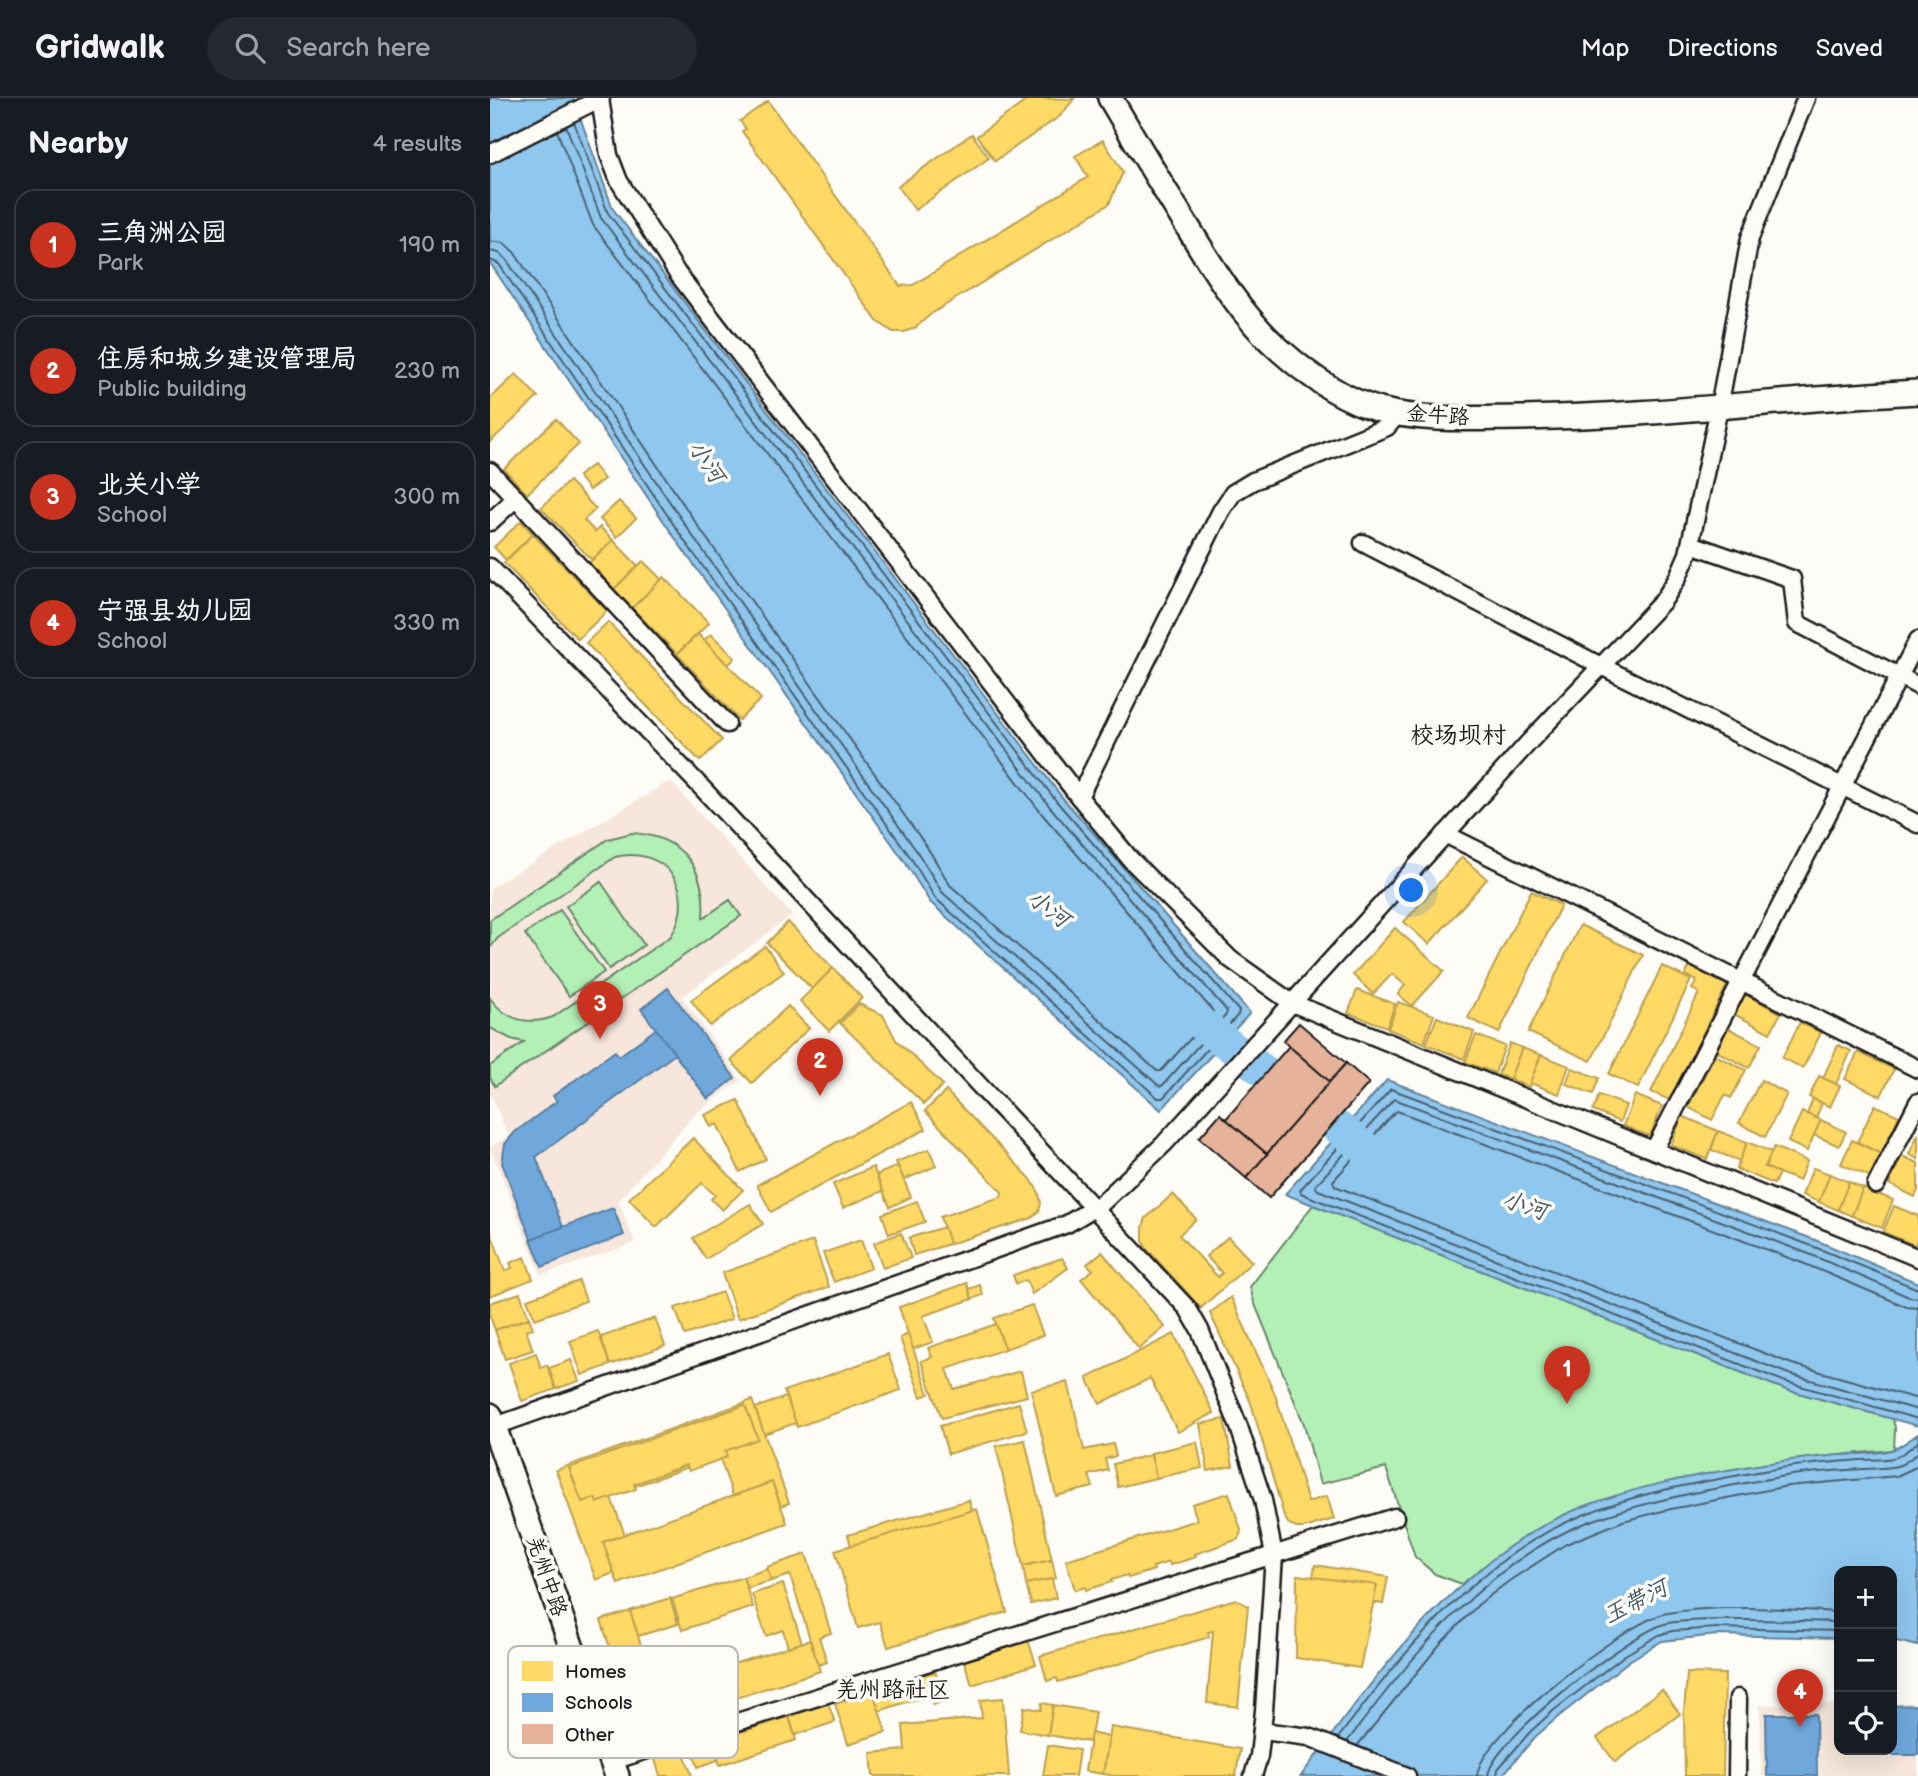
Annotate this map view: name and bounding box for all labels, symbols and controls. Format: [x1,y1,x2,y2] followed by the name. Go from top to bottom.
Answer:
[207,17,697,80] search box
[35,28,165,68] text: Gridwalk
[231,29,269,67] icon: search
[287,33,431,64] text: Search here
[1581,34,1629,63] text: Map
[1667,34,1778,63] text: Directions
[1816,34,1883,63] text: Saved
[28,126,128,162] text: Nearby
[373,130,462,158] text: 4 results
[97,218,227,249] text: 三角洲公园
[48,231,58,259] text: 1
[399,231,460,259] text: 190 m
[97,249,143,277] text: Park
[97,344,357,375] text: 住房和城乡建设管理局
[46,357,60,385] text: 2
[394,357,460,385] text: 230 m
[97,375,247,403] text: Public building
[1406,401,1470,430] street label: 金牛路
[682,435,733,492] water label: 小河
[97,470,201,501] text: 北关小学
[46,483,60,511] text: 3
[394,483,460,511] text: 300 m
[97,501,167,529] text: School
[97,596,253,627] text: 宁强县幼儿园
[46,609,60,637] text: 4
[393,609,460,637] text: 330 m
[97,627,167,655] text: School
[1410,721,1506,750] district label: 校场坝村
[1394,873,1428,907] your location
[1022,884,1078,936] water label: 小河
[577,981,623,1039] pin: 3
[797,1038,843,1096] pin: 2
[1498,1186,1555,1228] water label: 小河
[1544,1346,1590,1404] pin: 1
[521,1532,572,1620] street label: 羌州中路
[1834,1566,1897,1755] map controls
[1834,1566,1897,1629] button: +
[1598,1572,1676,1630] water label: 玉带河
[1834,1629,1897,1692] button: −
[508,1646,738,1758] legend
[565,1661,626,1684] text: Homes
[1777,1669,1823,1727] pin: 4
[836,1676,951,1704] district label: 羌州路社区
[565,1692,632,1715] text: Schools
[1834,1692,1897,1755] button: locate
[565,1724,615,1747] text: Other

